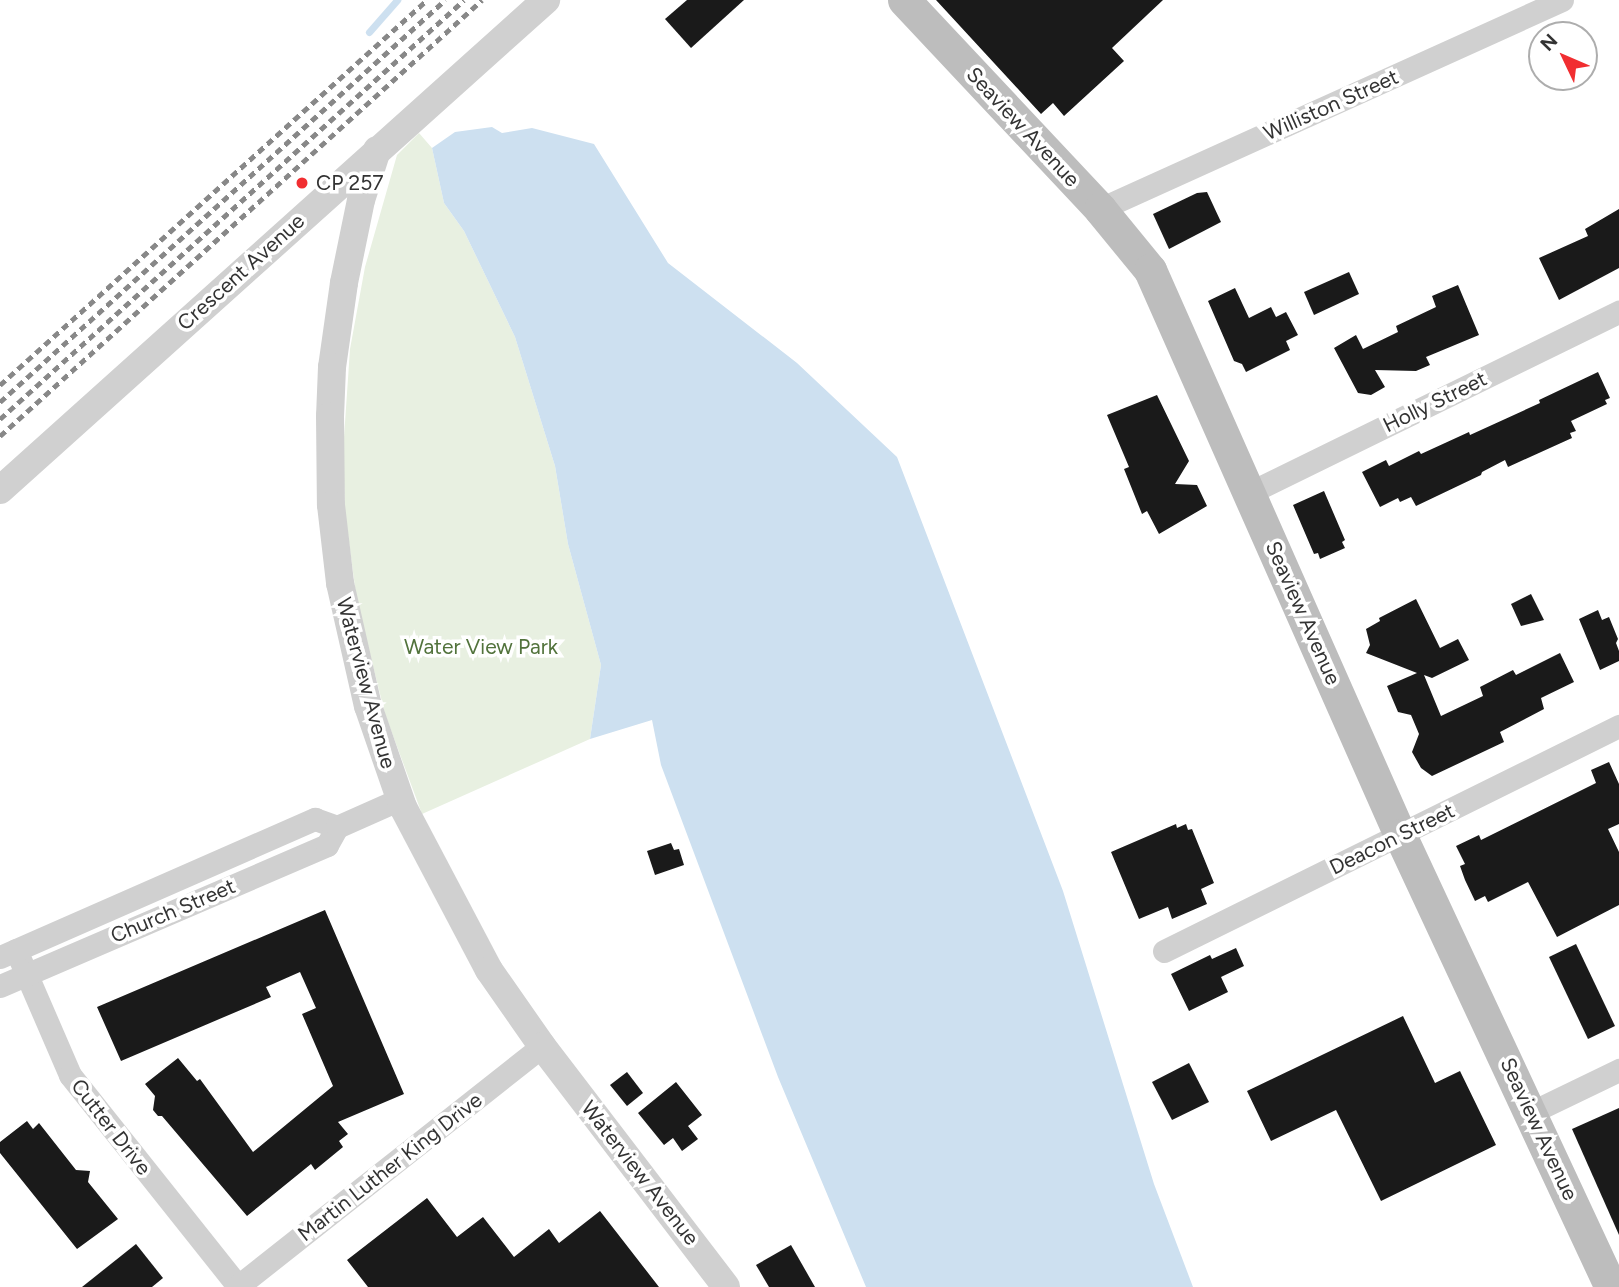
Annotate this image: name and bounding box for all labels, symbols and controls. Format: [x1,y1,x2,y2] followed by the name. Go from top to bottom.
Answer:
[1528,21,1598,91] north arrow
[1536,29,1562,56] text: N
[961,62,1085,192] street label: Seaview Avenue
[1260,64,1402,146] street label: Williston Street
[316,170,384,196] place label: CP 257
[294,175,310,191] marker: CP 257
[172,208,310,336] street label: Crescent Avenue
[1379,366,1491,438] street label: Holly Street
[1260,537,1346,689] street label: Seaview Avenue
[331,595,401,771] street label: Waterview Avenue
[404,634,558,660] park label: Water View Park
[1325,798,1459,880] street label: Deacon Street
[107,873,239,949] street label: Church Street
[1495,1054,1583,1204] street label: Seaview Avenue
[66,1074,156,1180] street label: Cutter Drive
[293,1087,487,1247] street label: Martin Luther King Drive
[576,1096,704,1250] street label: Waterview Avenue

